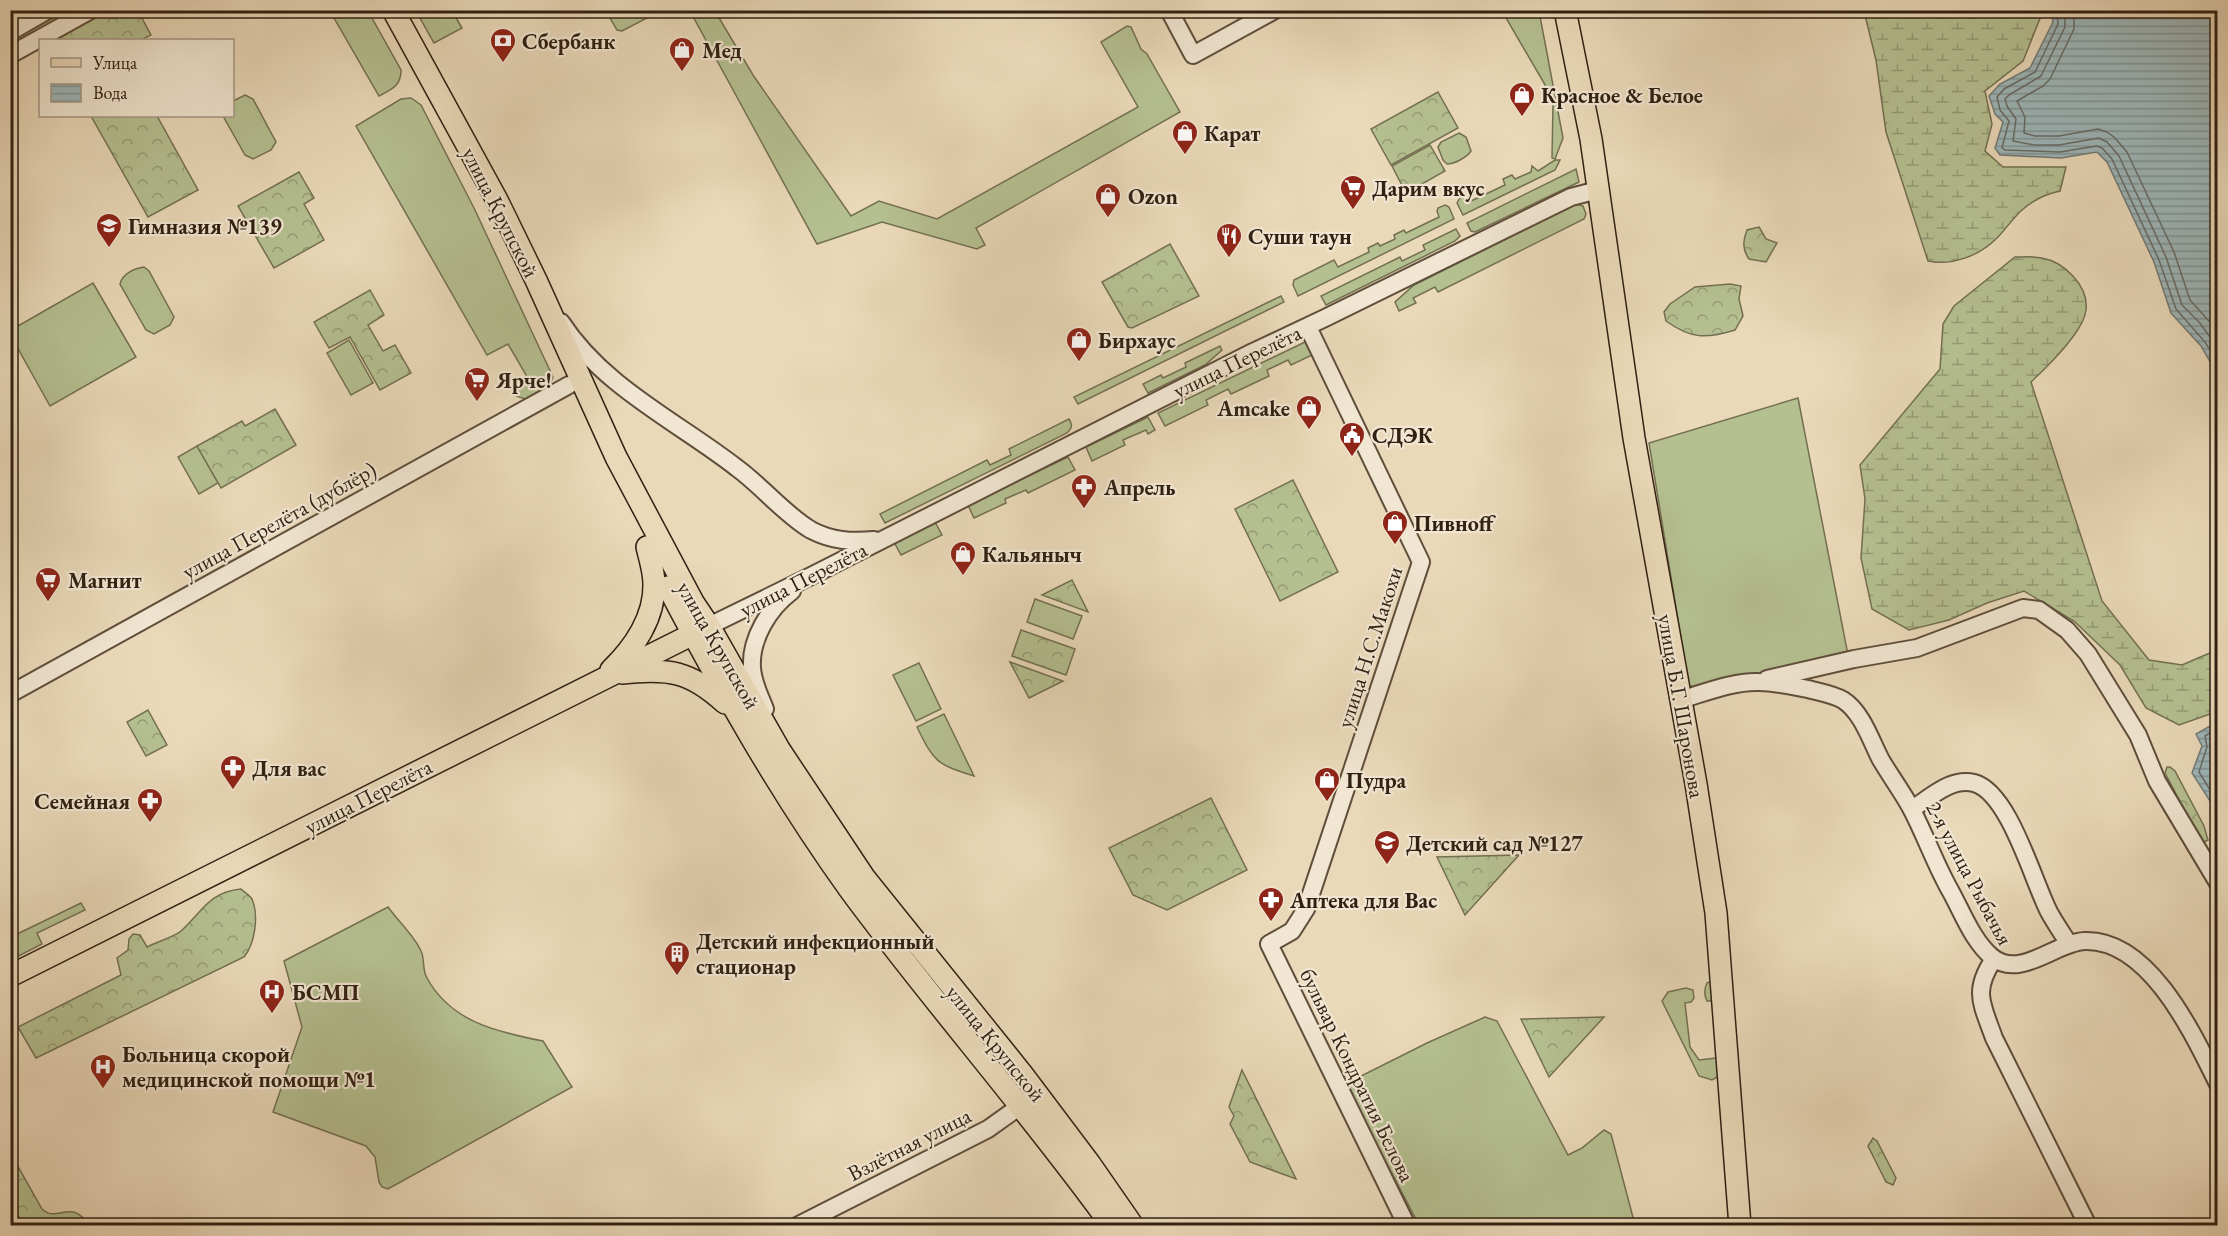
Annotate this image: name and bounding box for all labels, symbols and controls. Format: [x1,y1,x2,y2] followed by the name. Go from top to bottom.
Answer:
[488,26,518,64] bank icon: Сбербанк
[522,27,616,56] place label: Сбербанк
[667,35,697,73] shop icon: Мед
[702,36,742,65] place label: Мед
[39,39,234,117] legend
[92,51,138,74] text: Улица
[1507,80,1537,118] shop icon: Красное & Белое
[93,81,128,104] text: Вода
[1541,81,1703,110] place label: Красное & Белое
[1170,118,1200,156] shop icon: Карат
[1204,119,1261,148] place label: Карат
[455,142,546,283] street label: улица Крупской
[1338,173,1368,211] supermarket icon: Дарим вкус
[1372,174,1485,203] place label: Дарим вкус
[1093,181,1123,219] shop icon: Ozon
[1128,182,1178,211] place label: Ozon
[94,211,124,249] school or university icon: Гимназия №139
[128,212,282,241] place label: Гимназия №139
[1214,221,1244,259] restaurant icon: Суши таун
[1248,222,1352,251] place label: Суши таун
[1168,318,1306,405] street label: улица Перелёта
[1064,325,1094,363] shop icon: Бирхаус
[1098,326,1176,355] place label: Бирхаус
[462,365,492,403] supermarket icon: Ярче!
[495,366,552,395] place label: Ярче!
[1294,393,1324,431] shop icon: Amcake
[1216,394,1290,423] place label: Amcake
[1337,420,1367,458] public building icon: СДЭК
[1372,421,1434,450] place label: СДЭК
[177,455,382,586] street label: улица Перелёта (дублёр)
[1069,472,1099,510] pharmacy icon: Апрель
[1103,473,1175,502] place label: Апрель
[1380,508,1410,546] shop icon: Пивнoff
[1414,509,1496,538] place label: Пивнoff
[734,535,872,624] street label: улица Перелёта
[948,539,978,577] shop icon: Кальяныч
[982,540,1082,569] place label: Кальяныч
[1330,562,1409,732] street label: улица Н.С.Макохи
[33,565,63,603] supermarket icon: Магнит
[68,566,142,595] place label: Магнит
[670,576,767,715] street label: улица Крупской
[1651,612,1712,801] street label: улица Б.Г. Шаронова
[299,752,437,841] street label: улица Перелёта
[218,753,248,791] pharmacy icon: Для вас
[252,754,326,783] place label: Для вас
[1312,765,1342,803] shop icon: Пудра
[1346,766,1407,795] place label: Пудра
[135,786,165,824] pharmacy icon: Семейная
[34,787,130,816] place label: Семейная
[1919,796,2020,950] street label: 2-я улица Рыбачья
[1372,828,1402,866] school or university icon: Детский сад №127
[1406,829,1583,858] place label: Детский сад №127
[1256,885,1286,923] pharmacy icon: Аптека для Вас
[1289,886,1437,915] place label: Аптека для Вас
[696,927,934,981] place label: Детский инфекционный стационар
[662,939,692,977] building icon: Детский инфекционный стационар
[1293,964,1422,1187] street label: бульвар Кондратия Белова
[257,977,287,1015] hospital icon: БСМП
[292,978,359,1007] place label: БСМП
[939,979,1052,1108] street label: улица Крупской
[122,1040,376,1094] place label: Больница скорой медицинской помощи №1
[88,1052,118,1090] hospital icon: Больница скорой медицинской помощи №1
[842,1101,976,1188] street label: Взлётная улица

